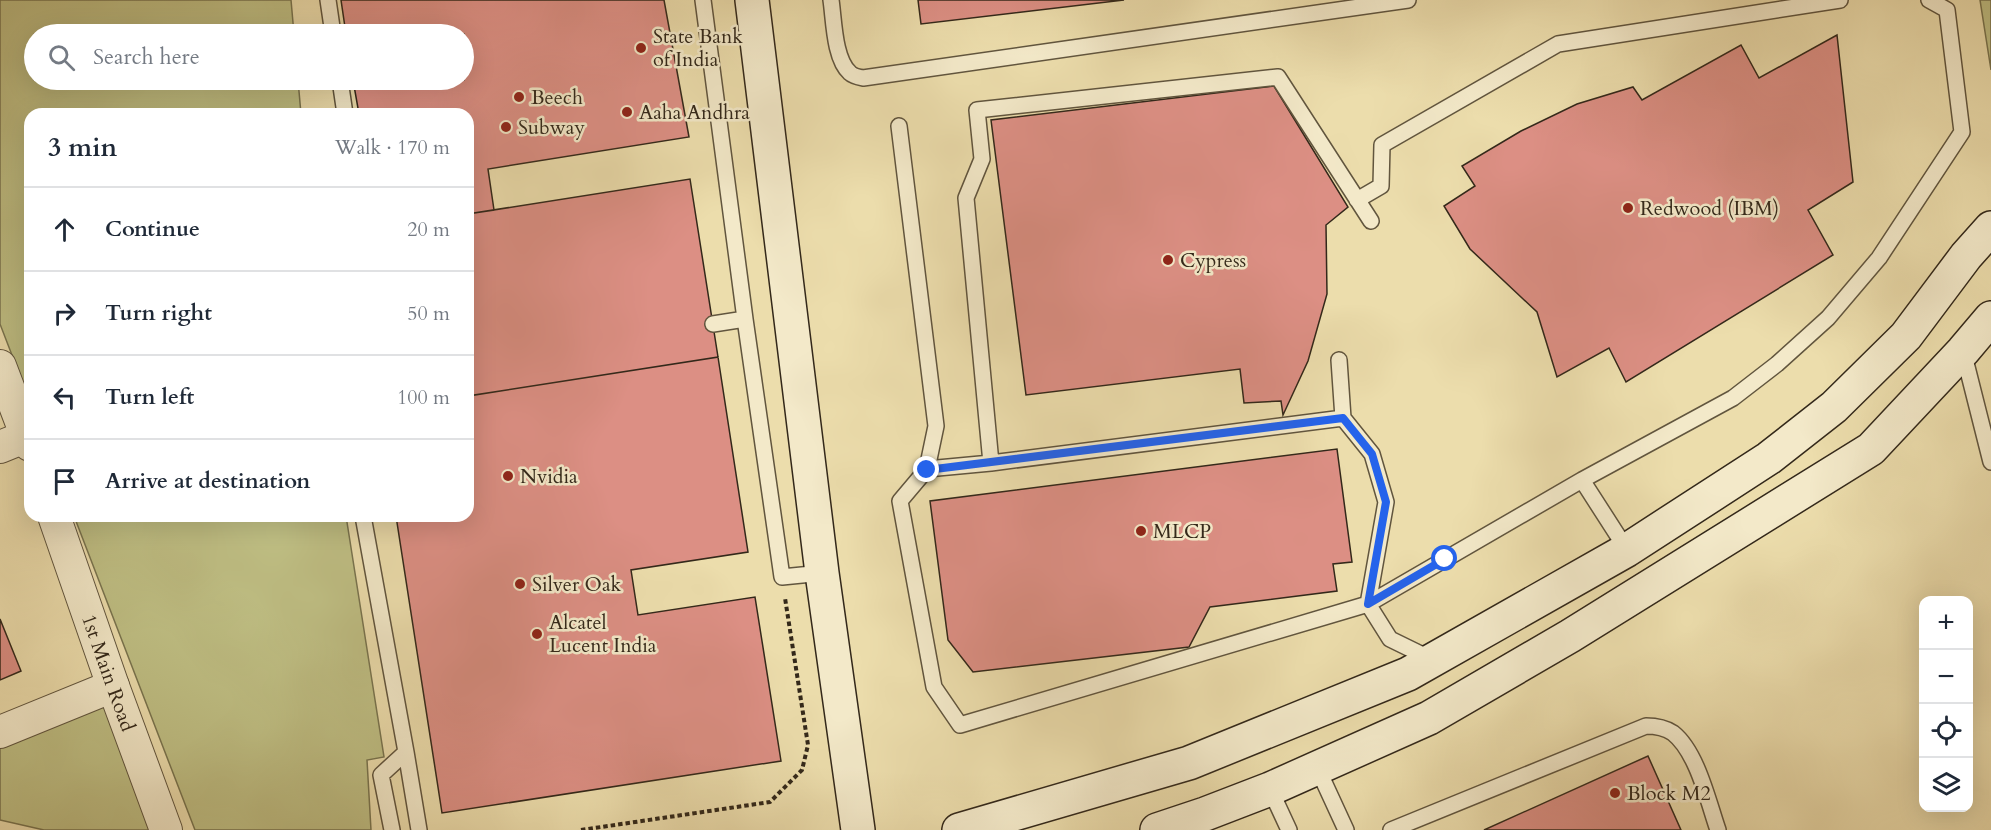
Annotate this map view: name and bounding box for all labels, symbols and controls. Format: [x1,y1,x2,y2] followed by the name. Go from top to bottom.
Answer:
[653,23,743,73] place label: State Bank of India
[24,24,474,90] search box
[45,41,78,74] icon: search
[634,41,648,55] marker: State Bank of India
[93,42,200,72] text: Search here
[531,84,583,111] place label: Beech
[512,90,526,104] marker: Beech
[639,99,750,126] place label: Aaha Andhra
[620,105,634,119] marker: Aaha Andhra
[518,114,585,141] place label: Subway
[499,120,513,134] marker: Subway
[48,130,117,165] text: 3 min
[335,134,450,161] text: Walk · 170 m
[1640,195,1779,222] place label: Redwood (IBM)
[1621,201,1635,215] marker: Redwood (IBM)
[48,213,81,246] icon: ahead
[105,214,200,244] text: Continue
[407,216,450,243] text: 20 m
[1180,247,1246,274] place label: Cypress
[1161,253,1175,267] marker: Cypress
[48,297,81,330] icon: right
[105,298,212,328] text: Turn right
[407,300,450,327] text: 50 m
[48,381,81,414] icon: left
[105,382,194,412] text: Turn left
[397,384,450,411] text: 100 m
[913,456,939,482] route end
[520,463,578,490] place label: Nvidia
[48,465,81,498] icon: arrive
[105,466,310,496] text: Arrive at destination
[501,469,515,483] marker: Nvidia
[1153,518,1211,545] place label: MLCP
[1134,524,1148,538] marker: MLCP
[1431,545,1457,571] route start
[532,571,622,598] place label: Silver Oak
[513,577,527,591] marker: Silver Oak
[1919,596,1973,812] map controls
[1919,596,1973,650] button: +
[549,609,657,659] place label: Alcatel Lucent India
[75,611,142,736] street label: 1st Main Road
[530,627,544,641] marker: Alcatel Lucent India
[1919,650,1973,704] button: −
[1919,704,1973,758] button: locate
[1919,758,1973,812] button: layers
[1627,780,1711,807] place label: Block M2
[1608,786,1622,800] marker: Block M2

